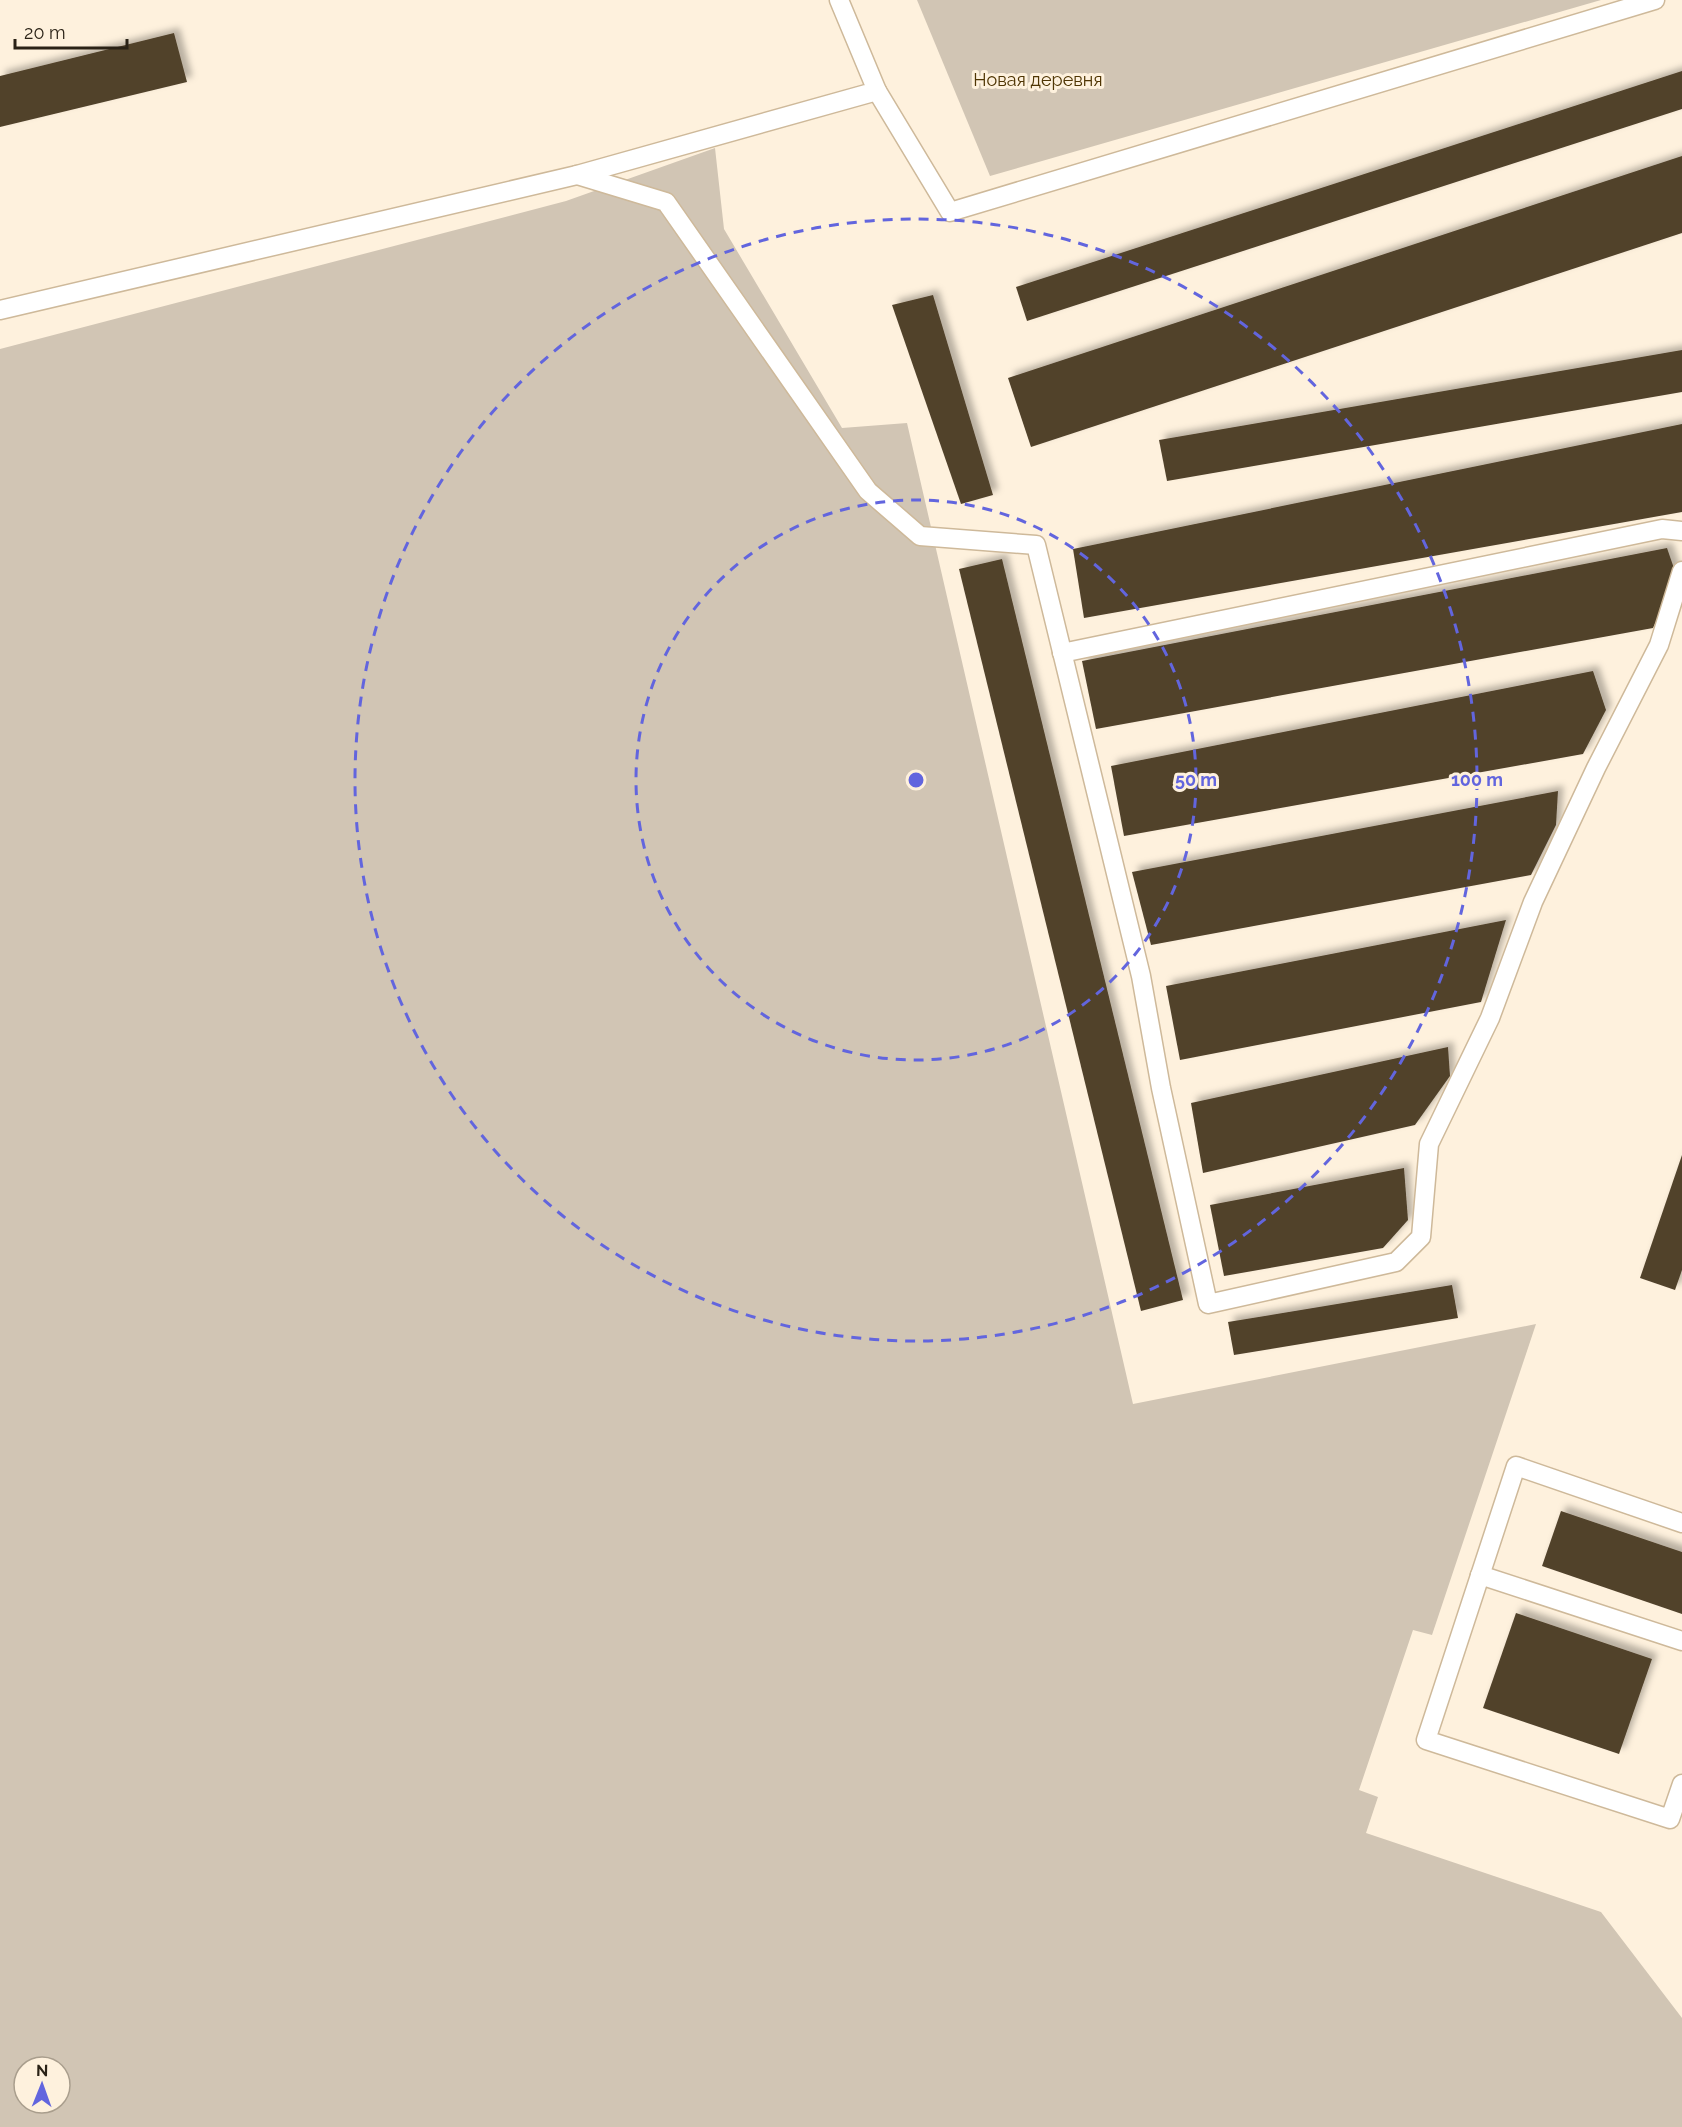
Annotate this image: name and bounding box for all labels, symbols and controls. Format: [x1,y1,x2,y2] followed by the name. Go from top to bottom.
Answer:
[15,12,128,50] scale bar
[24,22,66,43] text: 20 m
[973,69,1103,90] park label: Новая деревня
[1175,769,1217,790] text: 50 m
[1451,769,1503,790] text: 100 m
[906,770,926,790] centre of rings
[12,2055,72,2115] north arrow
[36,2061,49,2080] text: N

